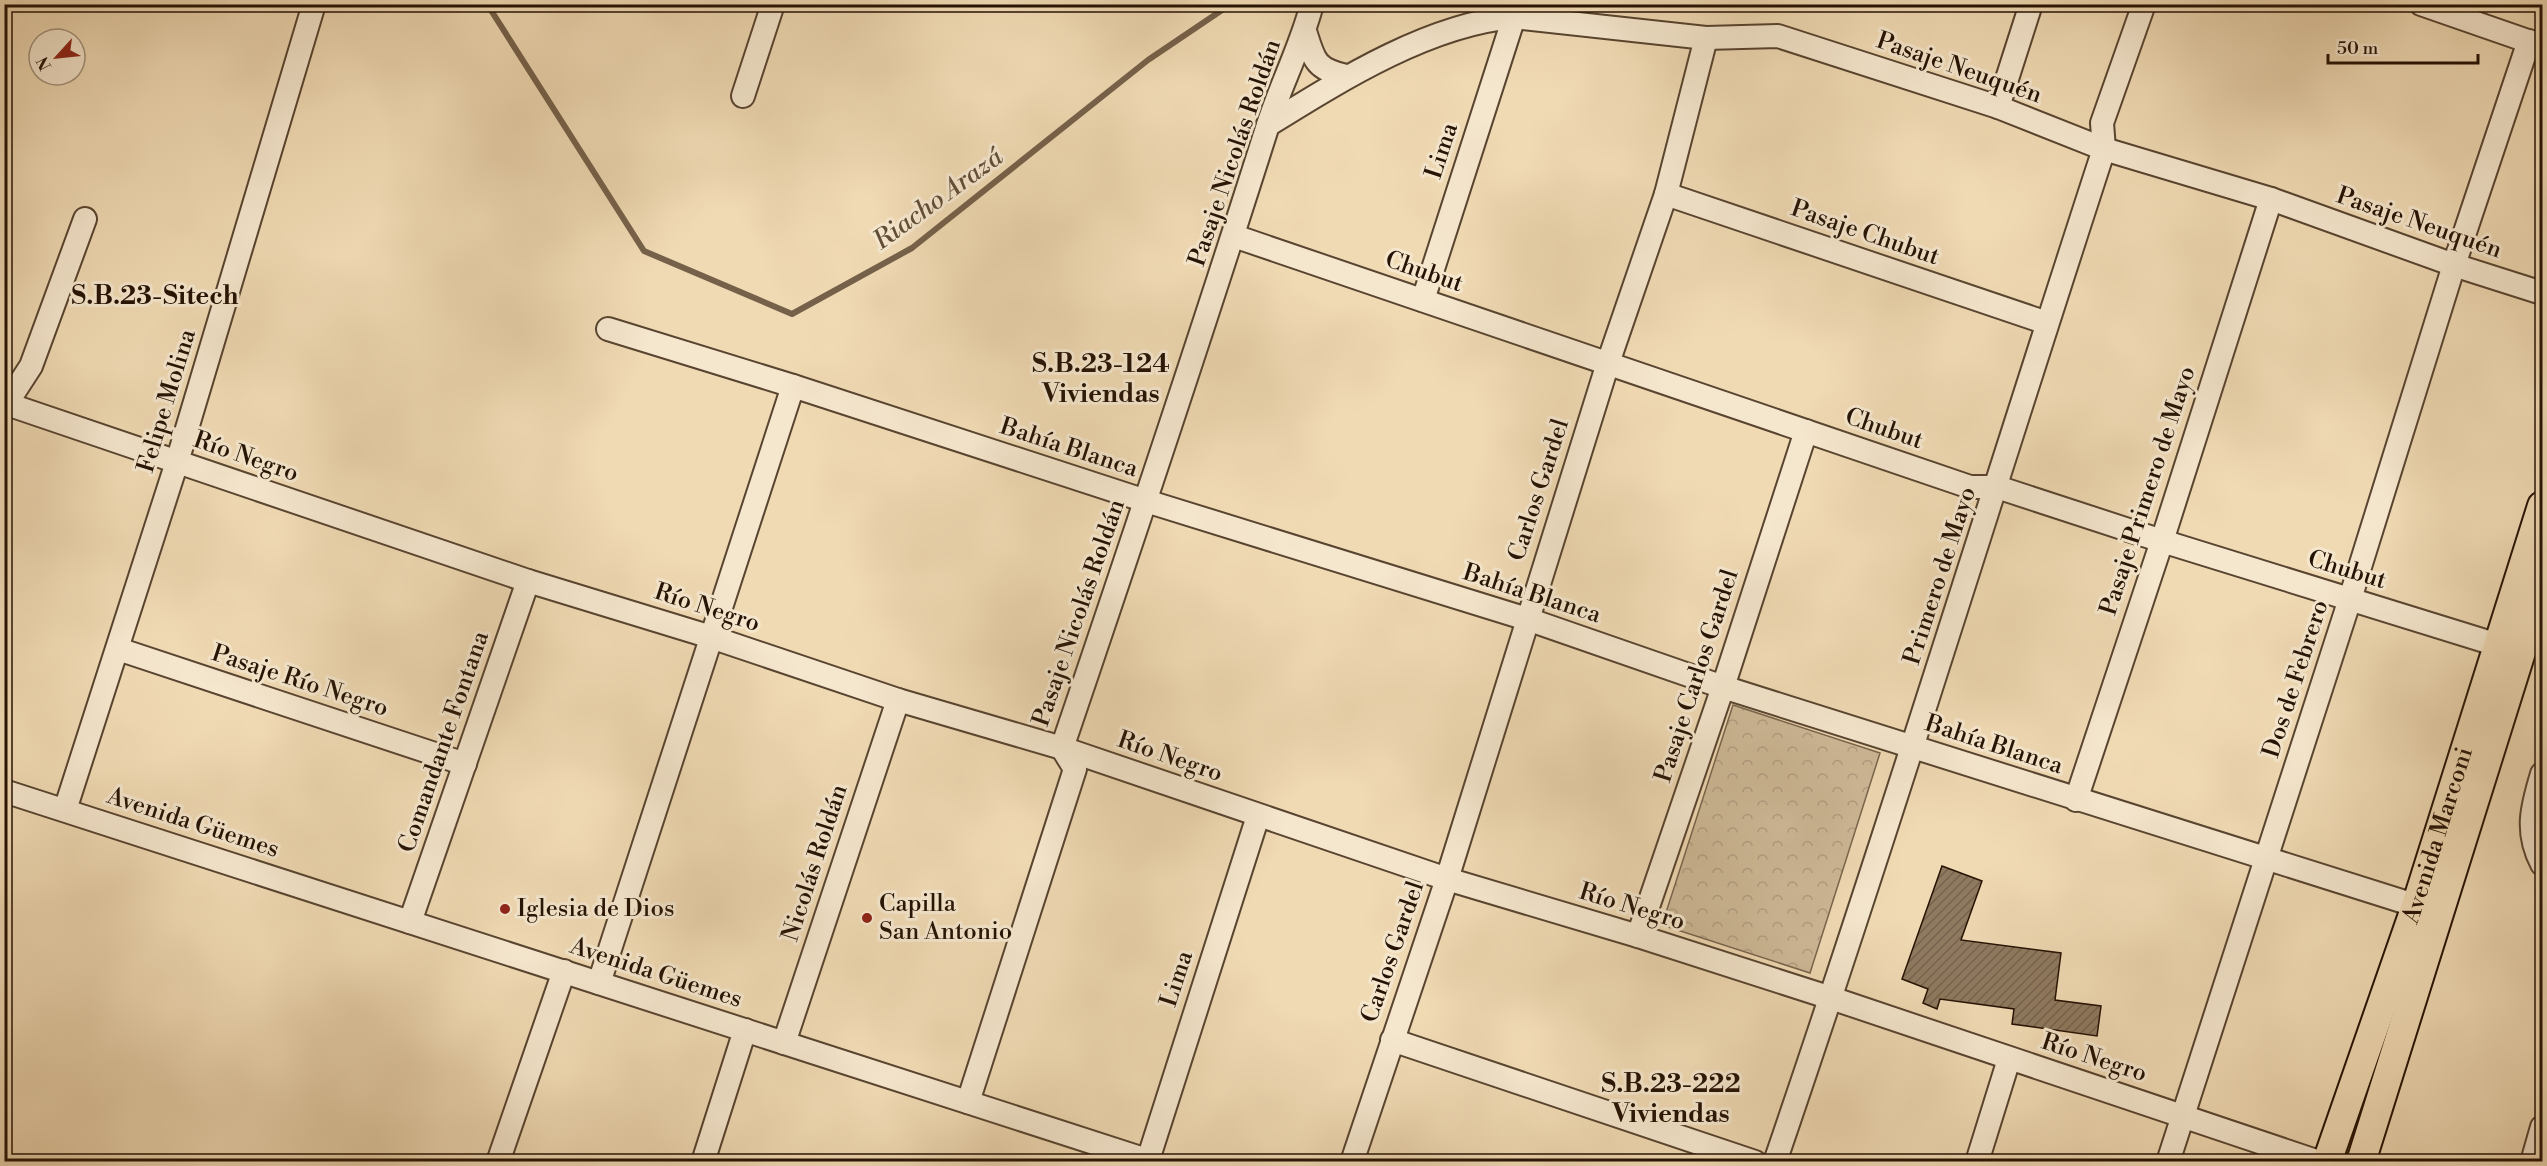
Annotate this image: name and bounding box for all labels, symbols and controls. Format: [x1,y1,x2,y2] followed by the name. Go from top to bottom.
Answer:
[1872,26,2046,110] street label: Pasaje Neuquén
[27,27,87,87] north arrow
[2328,27,2478,65] scale bar
[1182,36,1288,270] street label: Pasaje Nicolás Roldán
[2337,37,2379,60] text: 50 m
[33,53,56,74] text: N
[1419,118,1465,183] street label: Lima
[866,141,1010,257] water label: Riacho Arazá
[2332,181,2506,265] street label: Pasaje Neuquén
[1787,194,1944,273] street label: Pasaje Chubut
[1381,245,1467,299] street label: Chubut
[71,280,239,312] district label: S.B.23-Sitech
[131,325,203,476] street label: Felipe Molina
[1032,348,1170,410] district label: S.B.23-124 Viviendas
[2094,363,2202,619] street label: Pasaje Primero de Mayo
[1841,402,1927,456] street label: Chubut
[995,411,1142,485] street label: Bahía Blanca
[1502,415,1576,565] street label: Carlos Gardel
[189,425,303,489] street label: Río Negro
[1897,483,1983,669] street label: Primero de Mayo
[1026,496,1132,730] street label: Pasaje Nicolás Roldán
[2304,544,2390,596] street label: Chubut
[1458,557,1605,631] street label: Bahía Blanca
[1648,566,1746,786] street label: Pasaje Carlos Gardel
[650,577,764,639] street label: Río Negro
[2256,596,2336,762] street label: Dos de Febrero
[392,627,496,857] street label: Comandante Fontana
[208,638,392,724] street label: Pasaje Río Negro
[1920,708,2067,782] street label: Bahía Blanca
[1113,725,1227,789] street label: Río Negro
[2396,743,2480,929] street label: Avenida Marconi
[102,781,283,865] street label: Avenida Güemes
[776,781,854,945] street label: Nicolás Roldán
[1355,877,1431,1027] street label: Carlos Gardel
[1575,877,1689,937] street label: Río Negro
[879,889,1012,947] place label: Capilla San Antonio
[517,894,675,924] place label: Iglesia de Dios
[498,902,512,916] marker: Iglesia de Dios
[860,911,874,925] marker: Capilla San Antonio
[565,931,746,1015] street label: Avenida Güemes
[1154,946,1200,1011] street label: Lima
[2037,1027,2151,1089] street label: Río Negro
[1601,1068,1741,1130] district label: S.B.23-222 Viviendas

